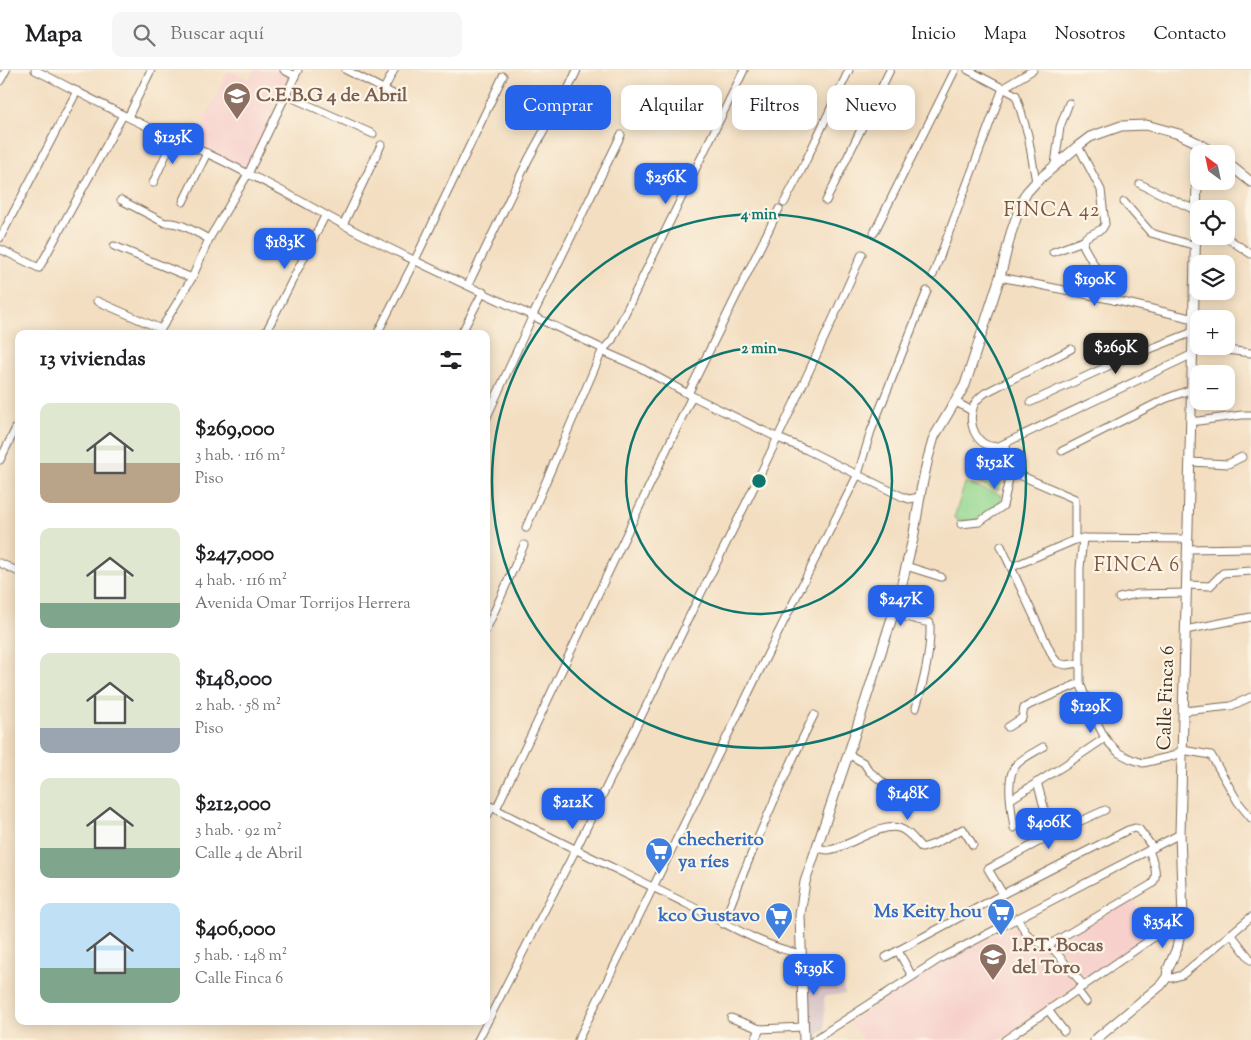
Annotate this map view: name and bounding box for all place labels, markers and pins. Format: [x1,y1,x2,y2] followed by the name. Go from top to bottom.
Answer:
[222,81,252,120] school or university icon: C.E.B.G 4 de Abril
[256,83,408,110] place label: C.E.B.G 4 de Abril
[138,122,208,165] pin: $125K
[631,162,701,205] pin: $256K
[250,228,320,270] pin: $183K
[1060,264,1130,307] pin: $190K
[1081,332,1151,375] pin: $269K
[960,448,1030,490] pin: $152K
[750,472,768,490] centre of rings
[866,584,936,627] pin: $247K
[1056,692,1126,734] pin: $129K
[873,778,943,821] pin: $148K
[538,788,608,830] pin: $212K
[1014,808,1084,850] pin: $406K
[678,827,765,876] place label: checherito ya ríes
[644,836,674,875] supermarket icon: checherito ya ríes
[986,897,1016,936] supermarket icon: Ms Keity hou
[874,899,982,926] place label: Ms Keity hou
[764,901,794,940] supermarket icon: kco Gustavo
[657,903,761,930] place label: kco Gustavo
[1128,906,1198,949] pin: $354K
[1012,933,1104,982] place label: I.P.T. Bocas del Toro
[978,942,1008,981] school or university icon: I.P.T. Bocas del Toro
[779,954,849,996] pin: $139K

